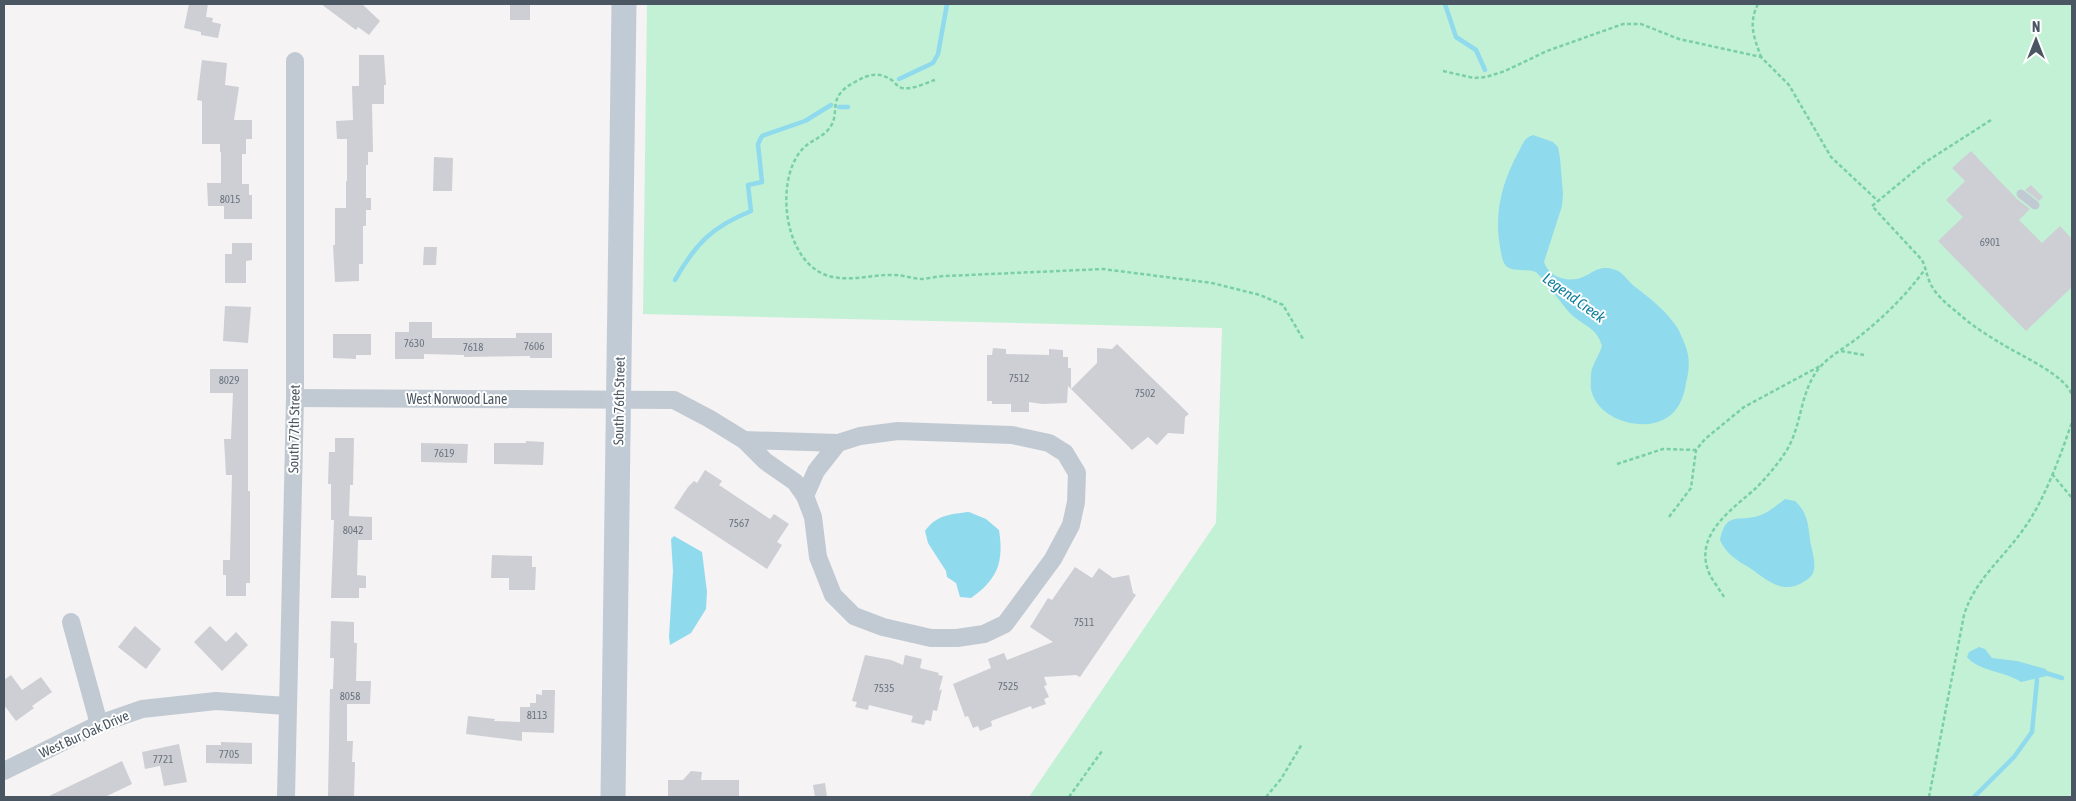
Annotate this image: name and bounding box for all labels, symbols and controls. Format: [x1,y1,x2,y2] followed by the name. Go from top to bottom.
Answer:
[2011,15,2061,65] north arrow
[2032,19,2040,35] text: N
[220,193,240,205] house number: 8015
[1980,236,2000,248] house number: 6901
[1540,269,1609,326] water label: Legend Creek
[404,337,424,349] house number: 7630
[524,340,544,352] house number: 7606
[463,341,483,353] house number: 7618
[610,357,628,445] street label: South 76th Street
[1009,372,1029,384] house number: 7512
[219,374,239,386] house number: 8029
[285,385,303,473] street label: South 77th Street
[1135,387,1155,399] house number: 7502
[407,391,507,407] street label: West Norwood Lane
[434,447,454,459] house number: 7619
[729,517,749,529] house number: 7567
[343,524,363,536] house number: 8042
[1074,616,1094,628] house number: 7511
[998,680,1018,692] house number: 7525
[874,682,894,694] house number: 7535
[340,690,360,702] house number: 8058
[37,707,131,761] street label: West Bur Oak Drive
[527,709,547,721] house number: 8113
[219,748,239,760] house number: 7705
[153,753,173,765] house number: 7721

